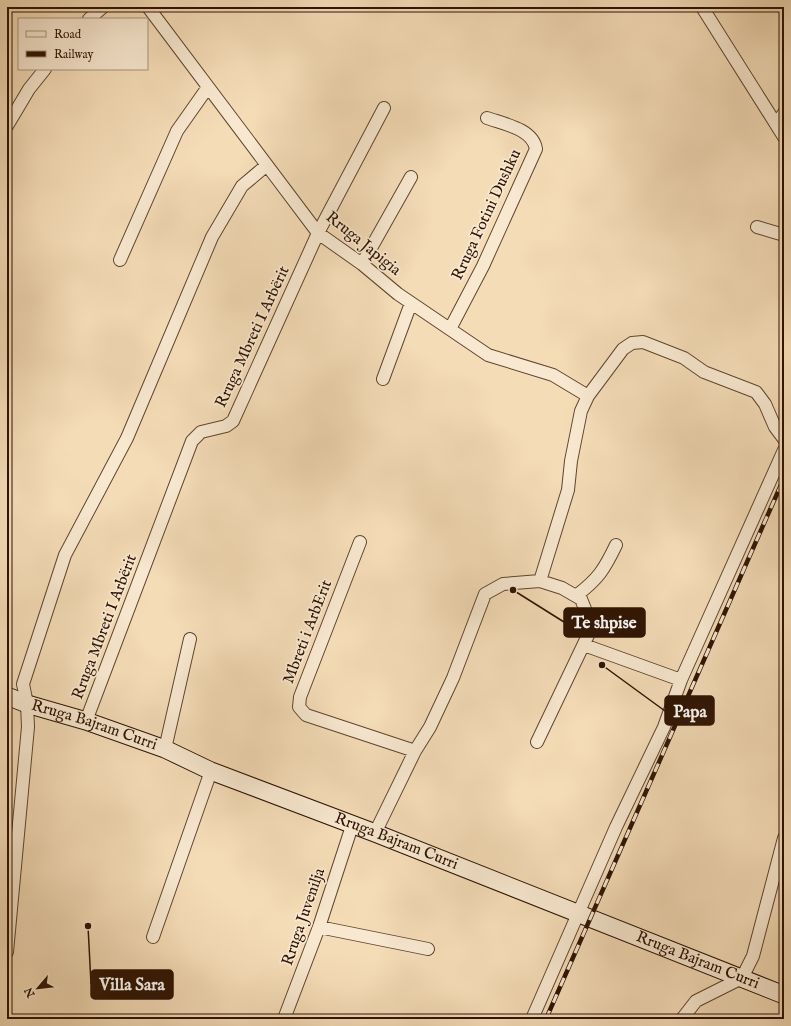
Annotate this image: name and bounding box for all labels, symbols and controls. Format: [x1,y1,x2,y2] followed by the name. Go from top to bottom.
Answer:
[18,18,148,70] legend
[54,27,82,42] text: Road
[54,47,93,62] text: Railway
[448,146,526,284] street label: Rruga Fotini Dushku
[321,208,405,281] street label: Rruga Japigia
[211,263,295,411] street label: Rruga Mbreti I Arbërit
[68,551,142,702] street label: Rruga Mbreti I Arbërit
[279,577,337,687] street label: Mbreti i ArbErit
[564,608,645,637] callout: Te shpise
[571,613,637,634] text: Te shpise
[29,696,160,755] street label: Rruga Bajram Curri
[665,696,714,725] callout: Papa
[673,702,707,723] text: Papa
[332,809,461,875] street label: Rruga Bajram Curri
[278,865,330,968] street label: Rruga Juvenilja
[633,927,762,994] street label: Rruga Bajram Curri
[18,968,58,1008] north arrow
[91,970,173,999] callout: Villa Sara
[98,975,165,996] text: Villa Sara
[21,984,39,1001] text: N

